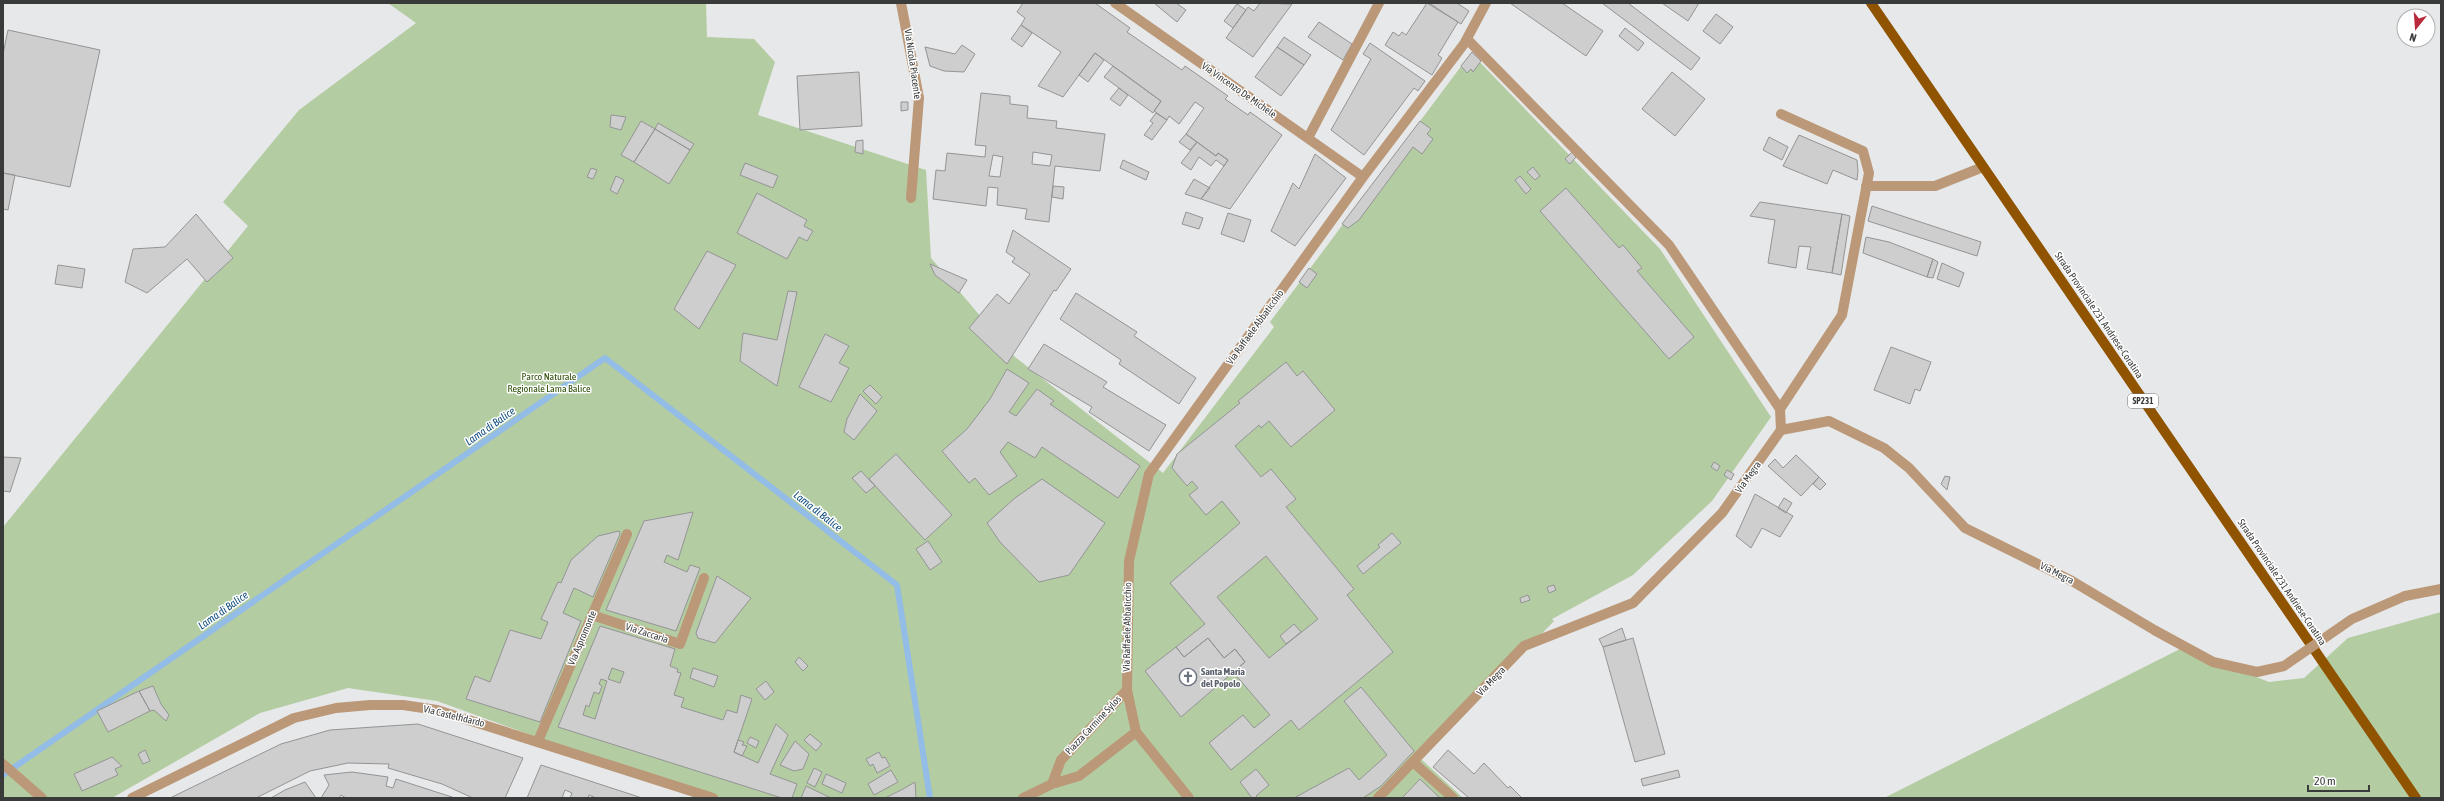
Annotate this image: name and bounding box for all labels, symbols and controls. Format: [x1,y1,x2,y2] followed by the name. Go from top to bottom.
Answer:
[2396,8,2436,48] north arrow
[903,28,923,100] street label: Via Nicola Piacente
[2408,31,2418,44] text: N
[1200,60,1279,120] street label: Via Vincenzo De Michele
[2053,250,2146,380] street label: Strada Provinciale 231 Andriese-Coratina
[1224,287,1286,366] street label: Via Raffaele Abbaticchio
[507,371,591,394] park label: Parco Naturale Regionale Lama Balice
[2128,394,2158,408] road number: SP231
[463,404,517,448] water label: Lama di Balice
[1733,459,1763,495] street label: Via Megra
[791,488,845,534] water label: Lama di Balice
[2236,517,2329,647] street label: Strada Provinciale 231 Andriese-Coratina
[2038,560,2076,586] street label: Via Megra
[1121,582,1133,672] street label: Via Raffaele Abbaticchio
[196,588,250,632] water label: Lama di Balice
[566,609,599,667] street label: Via Aspromonte
[624,621,670,645] street label: Via Zaccaria
[1474,664,1508,698] street label: Via Megra
[1201,666,1245,689] place label: Santa Maria del Popolo
[1178,667,1198,687] church icon: Santa Maria del Popolo
[1063,693,1123,757] street label: Piazza Carmine Sylos
[422,703,486,729] street label: Via Castelfidardo
[2308,767,2369,793] scale bar
[2314,774,2336,788] text: 20 m

